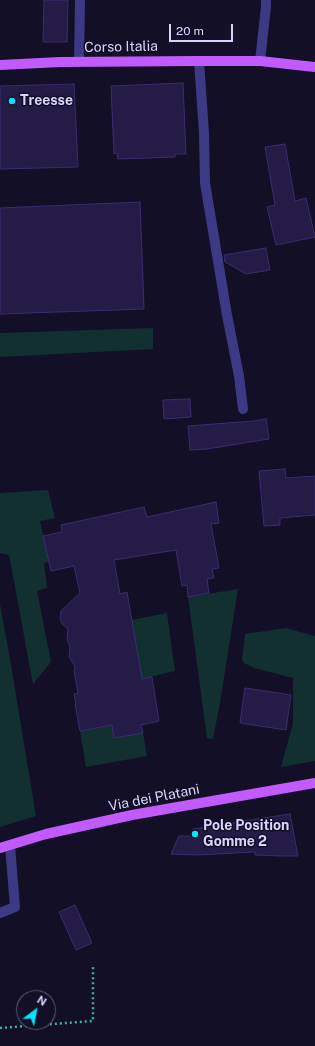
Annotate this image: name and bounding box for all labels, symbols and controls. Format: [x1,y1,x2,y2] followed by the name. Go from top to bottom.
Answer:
[171,16,235,42] scale bar
[176,24,204,38] text: 20 m
[84,38,158,56] street label: Corso Italia
[20,93,73,109] place label: Treesse
[7,96,17,106] marker: Treesse
[107,781,201,815] street label: Via dei Platani
[203,818,289,850] place label: Pole Position Gomme 2
[190,829,200,839] marker: Pole Position Gomme 2
[16,990,56,1030] north arrow
[35,993,49,1008] text: N

